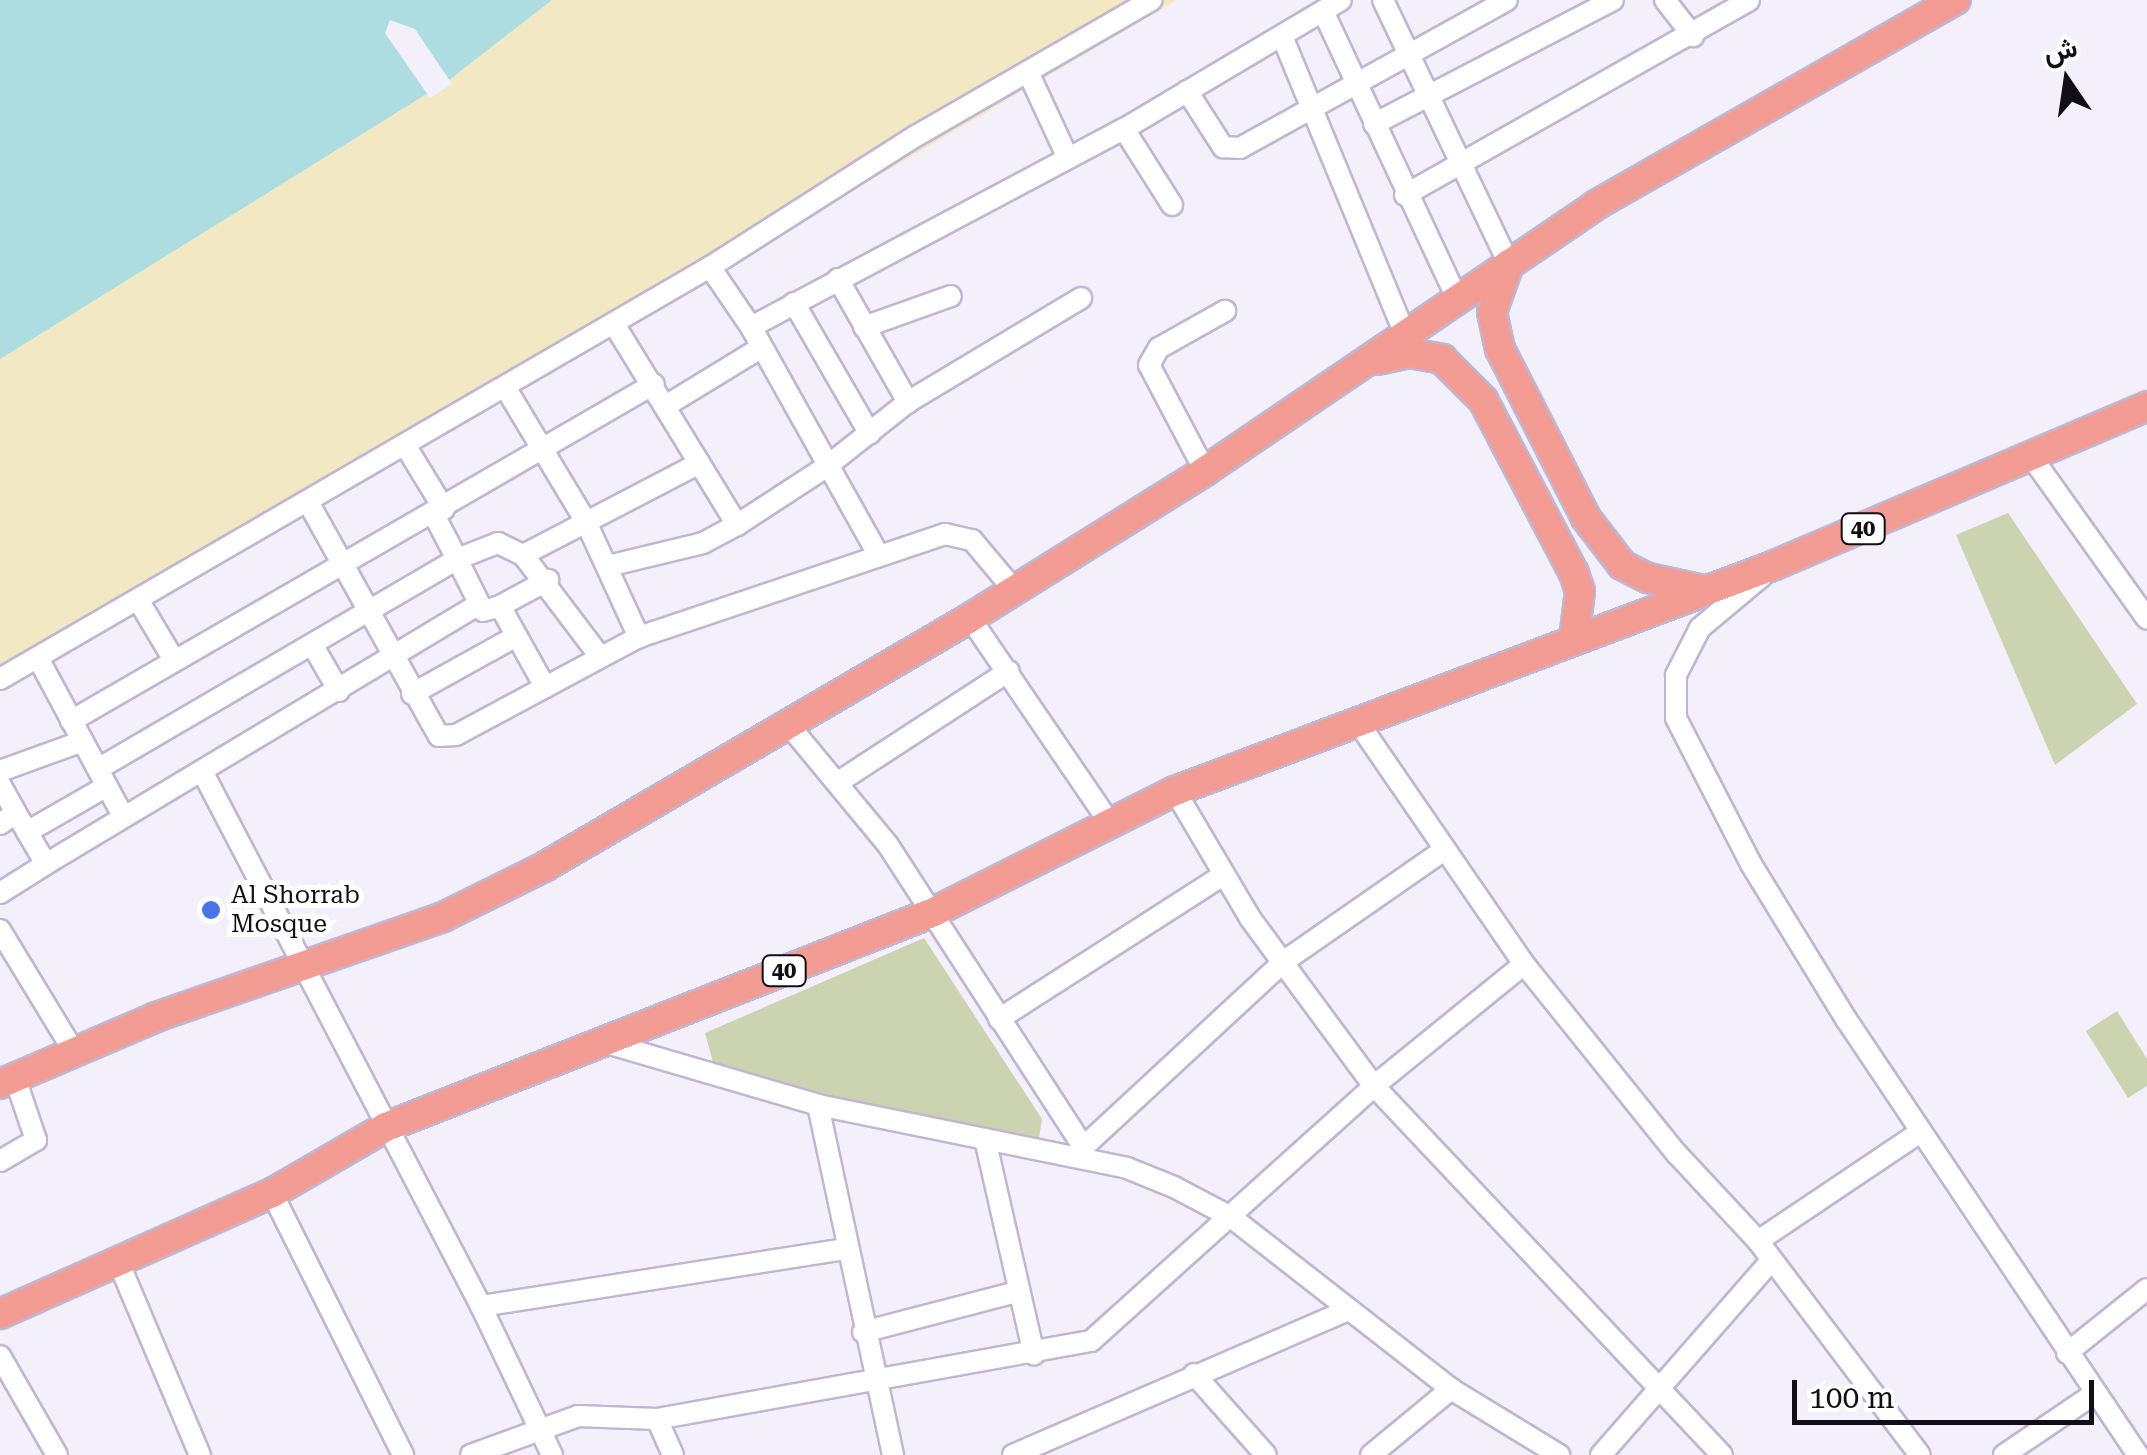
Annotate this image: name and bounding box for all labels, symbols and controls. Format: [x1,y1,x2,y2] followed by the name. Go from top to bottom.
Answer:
[2017,30,2117,130] north arrow
[2040,30,2080,70] text: ش
[1840,512,1886,546] road number: 40
[231,881,360,940] place label: Al Shorrab Mosque
[200,899,222,921] marker: Al Shorrab Mosque
[762,954,806,988] road number: 40
[1797,1360,2100,1422] scale bar
[1809,1380,1894,1415] text: 100 m

